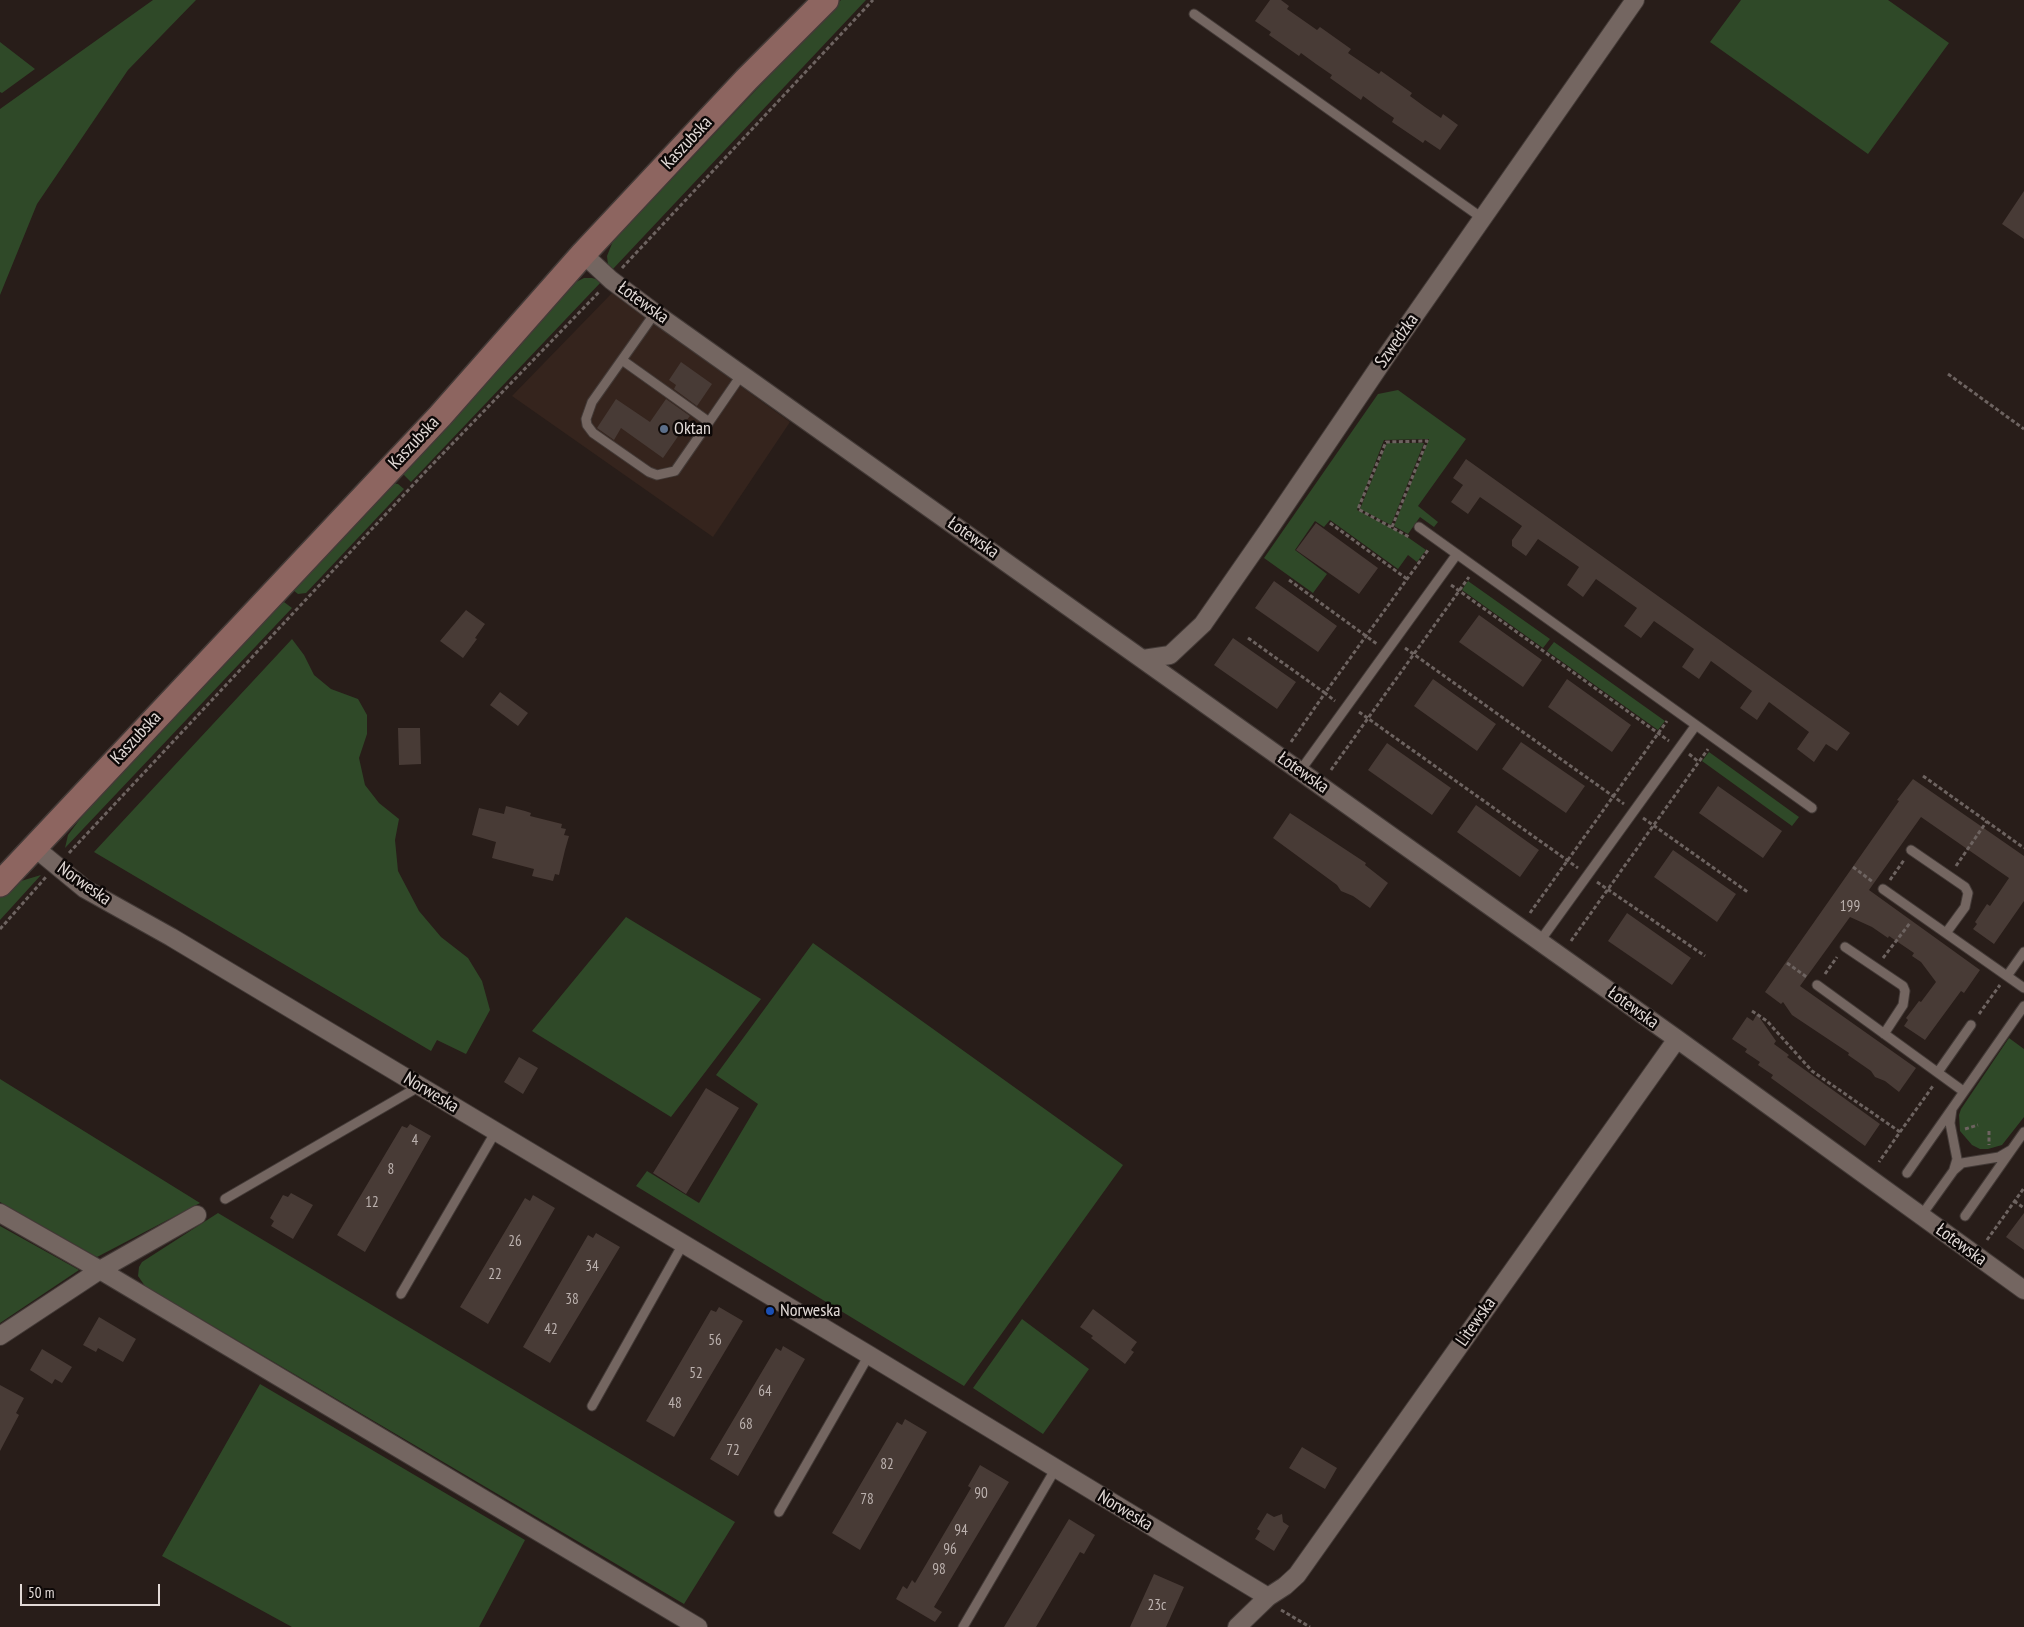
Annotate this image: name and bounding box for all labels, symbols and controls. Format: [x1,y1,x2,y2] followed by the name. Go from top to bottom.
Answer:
[657,112,717,174] street label: Kaszubska
[613,277,673,329] street label: Łotewska
[1371,310,1423,372] street label: Szwedzka
[384,412,444,474] street label: Kaszubska
[674,418,711,440] place label: Oktan
[658,423,670,435] marker: Oktan
[943,513,1003,563] street label: Łotewska
[106,707,166,769] street label: Kaszubska
[1273,748,1333,798] street label: Łotewska
[53,858,115,910] street label: Norweska
[1840,898,1860,916] house number: 199
[1603,982,1663,1034] street label: Łotewska
[399,1068,463,1118] street label: Norweska
[412,1132,418,1150] house number: 4
[388,1161,394,1179] house number: 8
[365,1194,379,1212] house number: 12
[1931,1219,1991,1271] street label: Łotewska
[508,1233,522,1251] house number: 26
[585,1258,599,1276] house number: 34
[488,1266,502,1284] house number: 22
[565,1291,579,1309] house number: 38
[1452,1294,1500,1350] street label: Litewska
[780,1300,841,1322] place label: Norweska
[764,1305,776,1317] marker: Norweska
[544,1321,558,1339] house number: 42
[708,1332,722,1350] house number: 56
[689,1365,703,1383] house number: 52
[758,1383,772,1401] house number: 64
[668,1395,682,1413] house number: 48
[739,1416,753,1434] house number: 68
[726,1442,740,1460] house number: 72
[880,1456,894,1474] house number: 82
[974,1485,988,1503] house number: 90
[1093,1486,1157,1536] street label: Norweska
[860,1491,874,1509] house number: 78
[954,1522,968,1540] house number: 94
[943,1541,957,1559] house number: 96
[932,1561,946,1579] house number: 98
[22,1574,162,1606] scale bar
[28,1583,54,1602] text: 50 m
[1148,1597,1166,1615] house number: 23c

